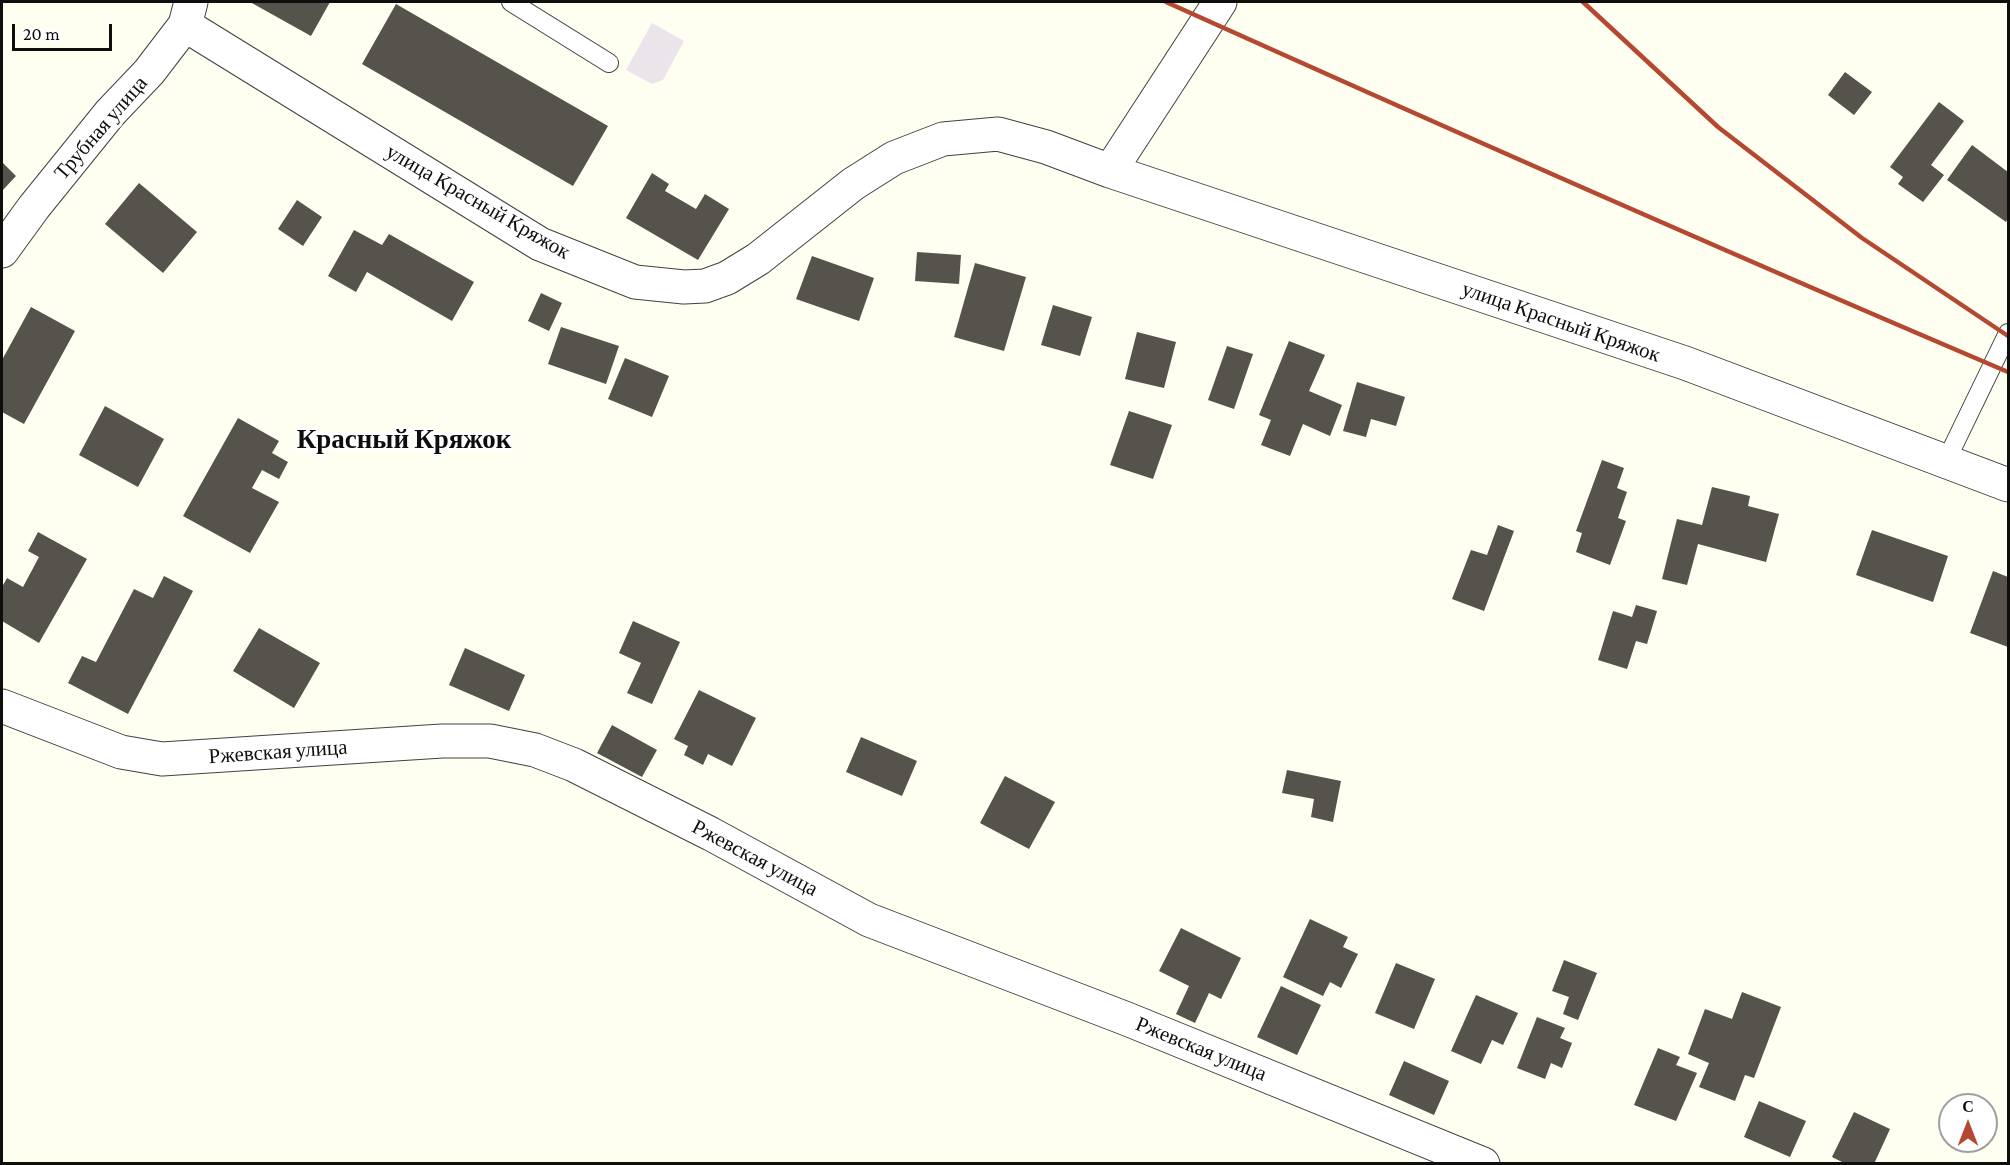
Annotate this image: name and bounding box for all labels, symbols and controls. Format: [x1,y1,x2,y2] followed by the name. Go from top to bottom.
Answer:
[15,12,116,50] scale bar
[23,24,60,44] text: 20 m
[49,71,153,185] street label: Трубная улица
[381,139,575,265] street label: улица Красный Кряжок
[1458,276,1664,368] street label: улица Красный Кряжок
[297,424,511,456] district label: Красный Кряжок
[208,735,348,769] street label: Ржевская улица
[688,814,822,902] street label: Ржевская улица
[1132,1011,1270,1087] street label: Ржевская улица
[1938,1093,1998,1153] north arrow
[1962,1098,1974,1115] text: С

